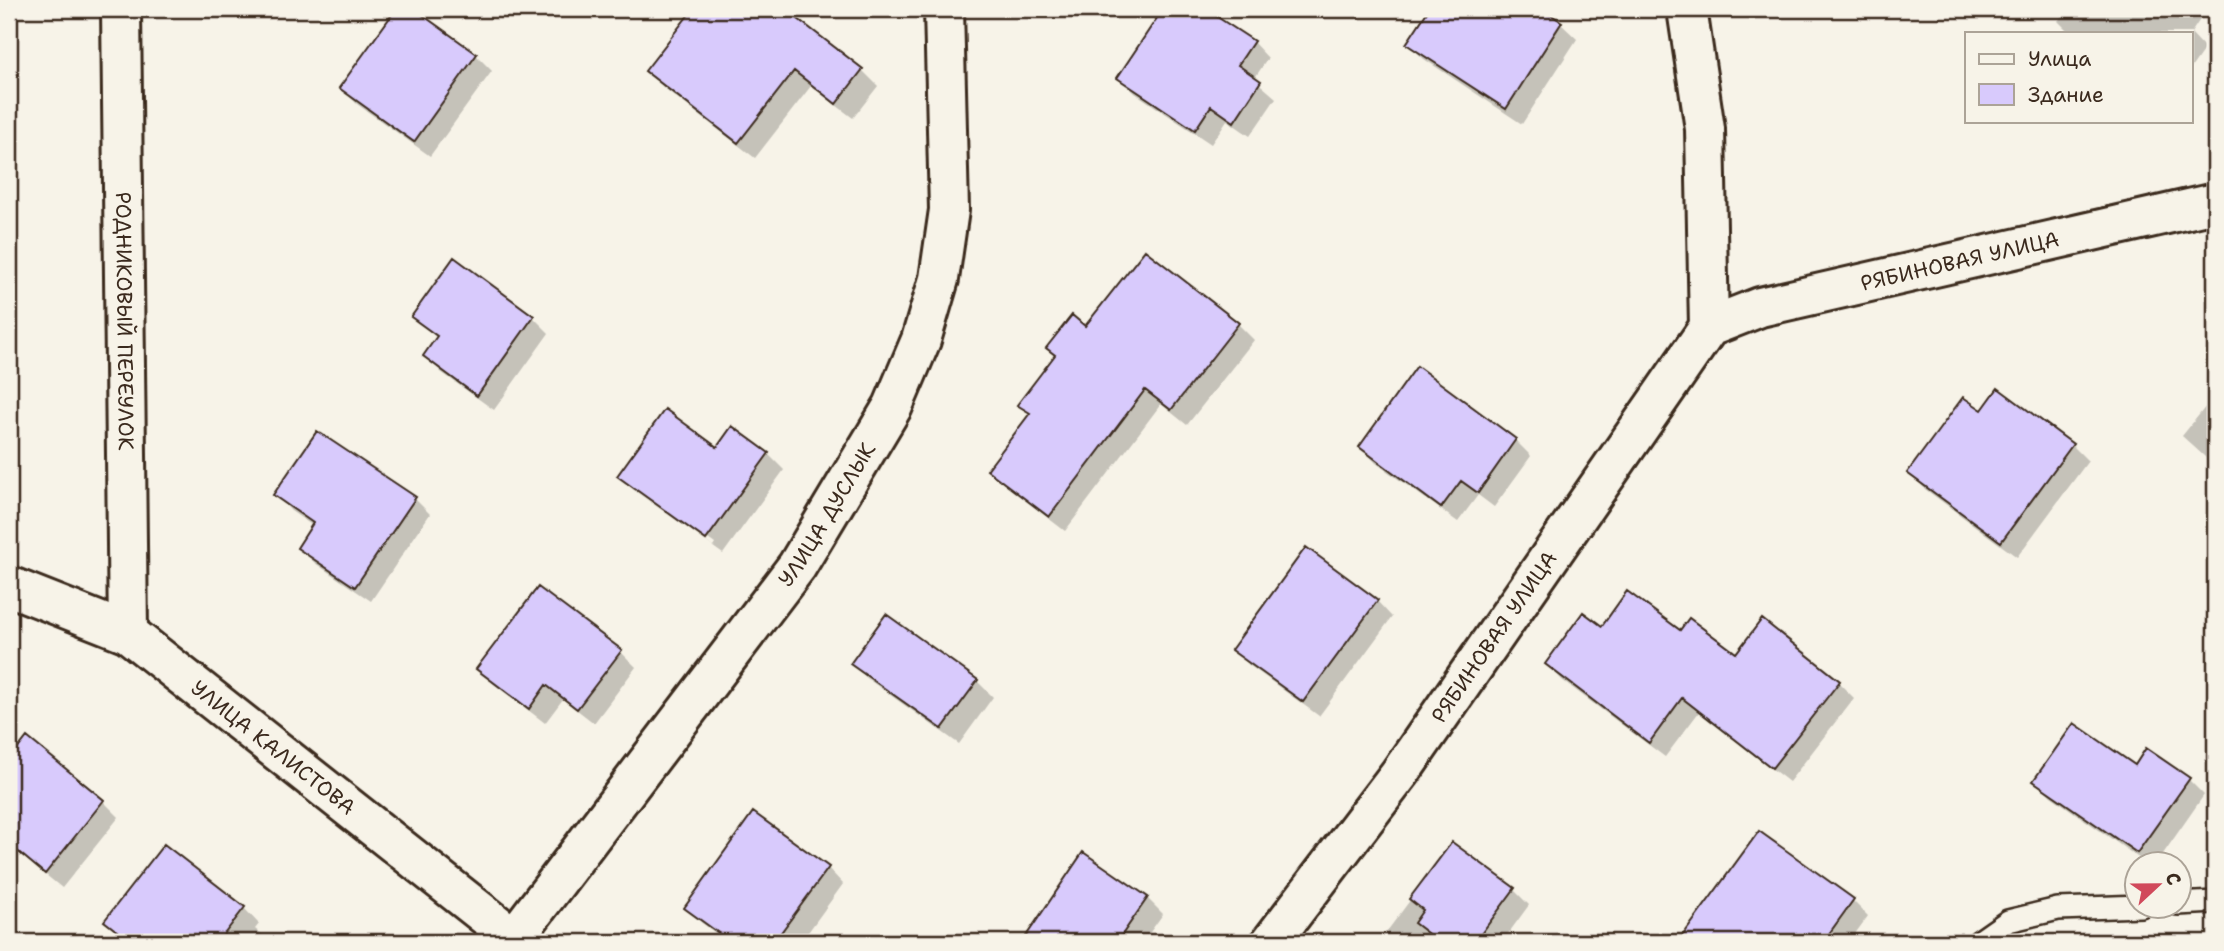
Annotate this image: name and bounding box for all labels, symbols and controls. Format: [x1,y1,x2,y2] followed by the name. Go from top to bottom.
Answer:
[1965,32,2192,122] legend
[2028,45,2091,73] text: Улица
[2028,81,2104,109] text: Здание
[109,191,140,451] street label: РОДНИКОВЫЙ ПЕРЕУЛОК
[1858,225,2062,298] street label: РЯБИНОВАЯ УЛИЦА
[772,437,882,592] street label: УЛИЦА ДУСЛЫК
[1425,546,1563,728] street label: РЯБИНОВАЯ УЛИЦА
[185,674,361,821] street label: УЛИЦА КАЛИСТОВА
[2122,850,2192,920] north arrow
[2160,869,2187,889] text: С

